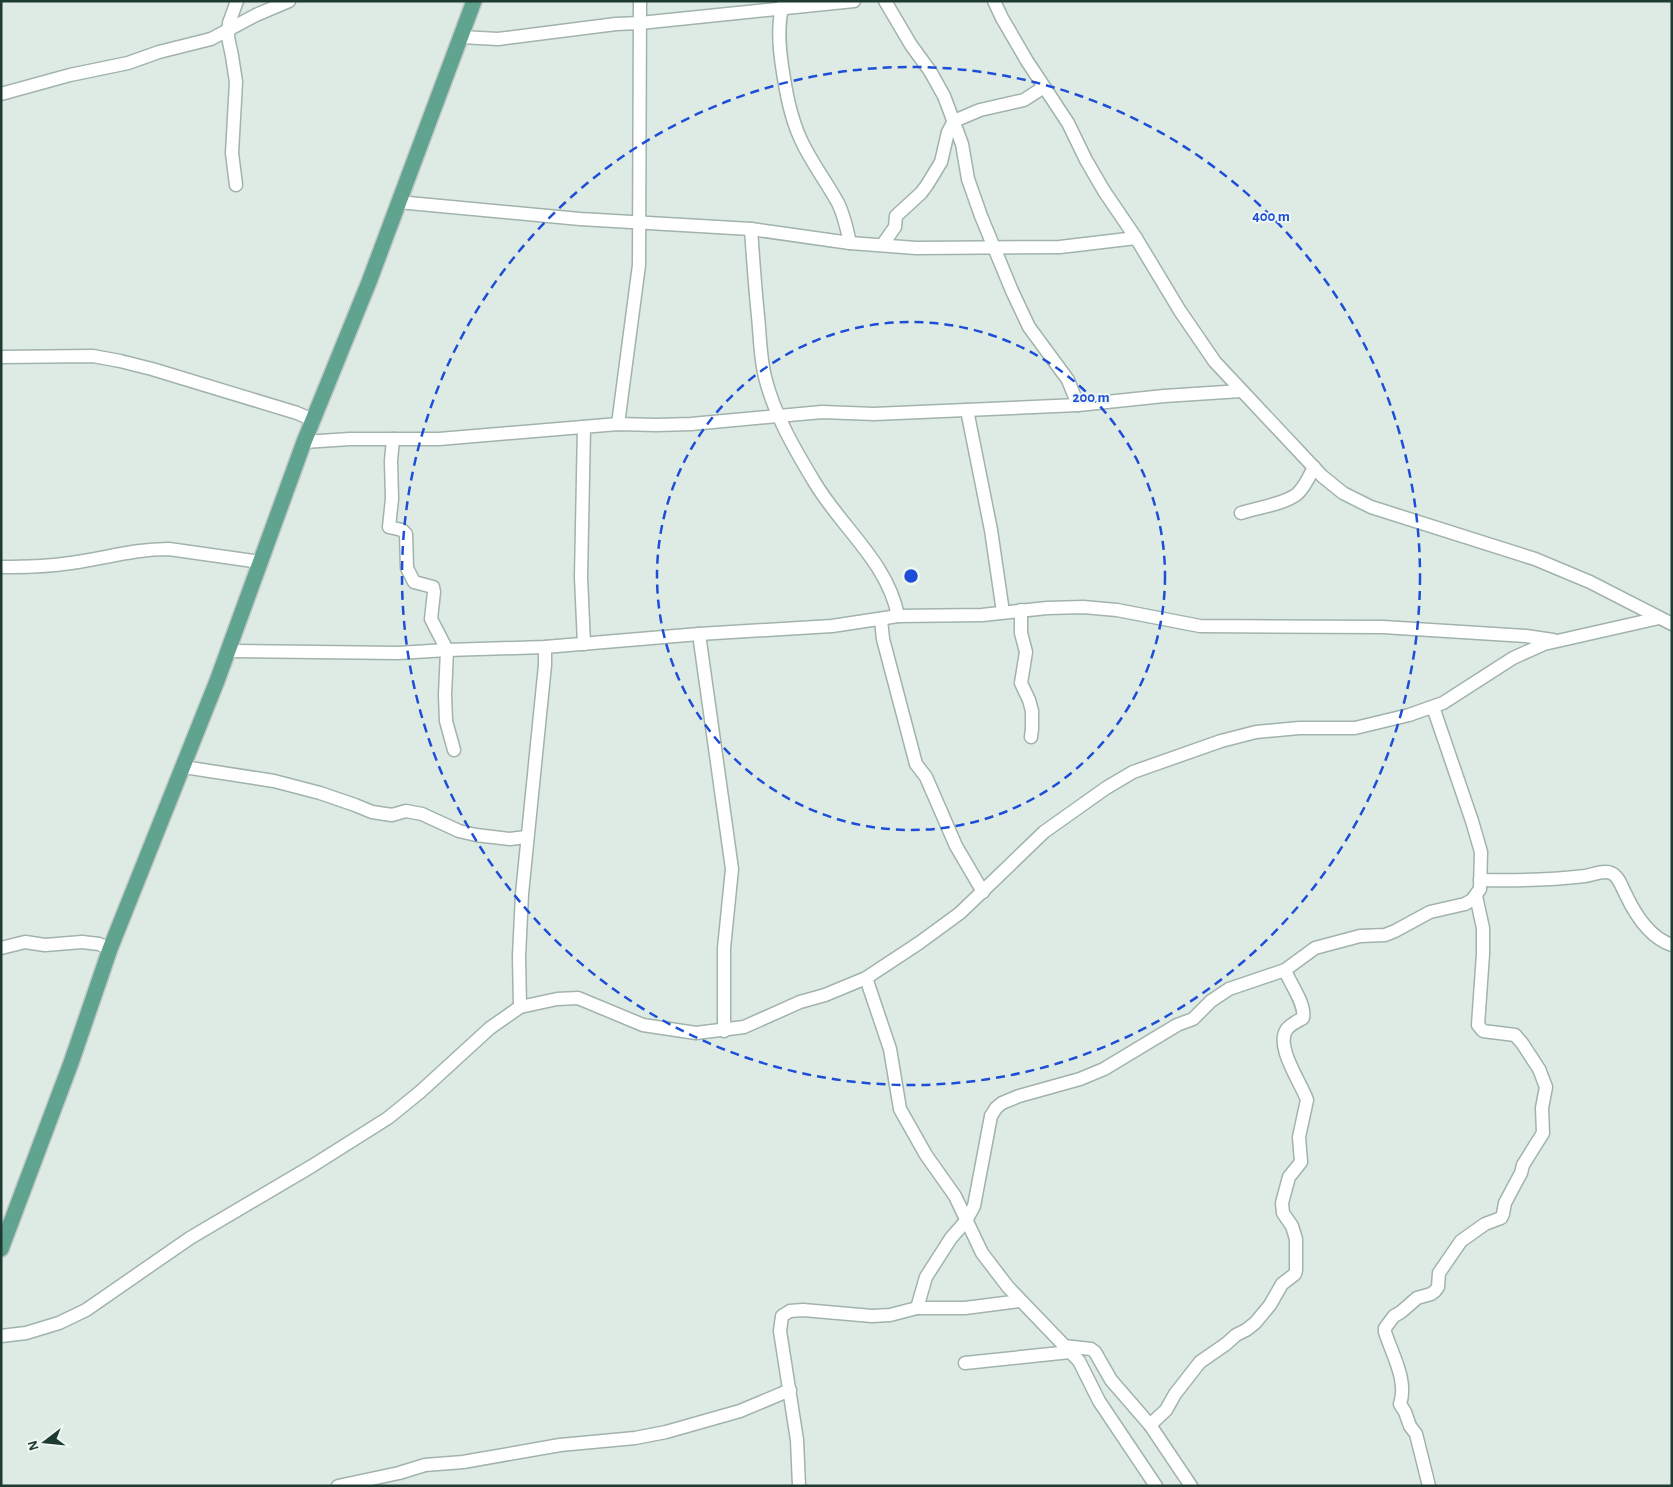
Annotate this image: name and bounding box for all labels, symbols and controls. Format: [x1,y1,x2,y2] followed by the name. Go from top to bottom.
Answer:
[1252,209,1290,224] text: 400 m
[1072,390,1110,405] text: 200 m
[902,567,920,585] centre of rings
[20,1417,70,1467] north arrow
[25,1439,42,1452] text: N

